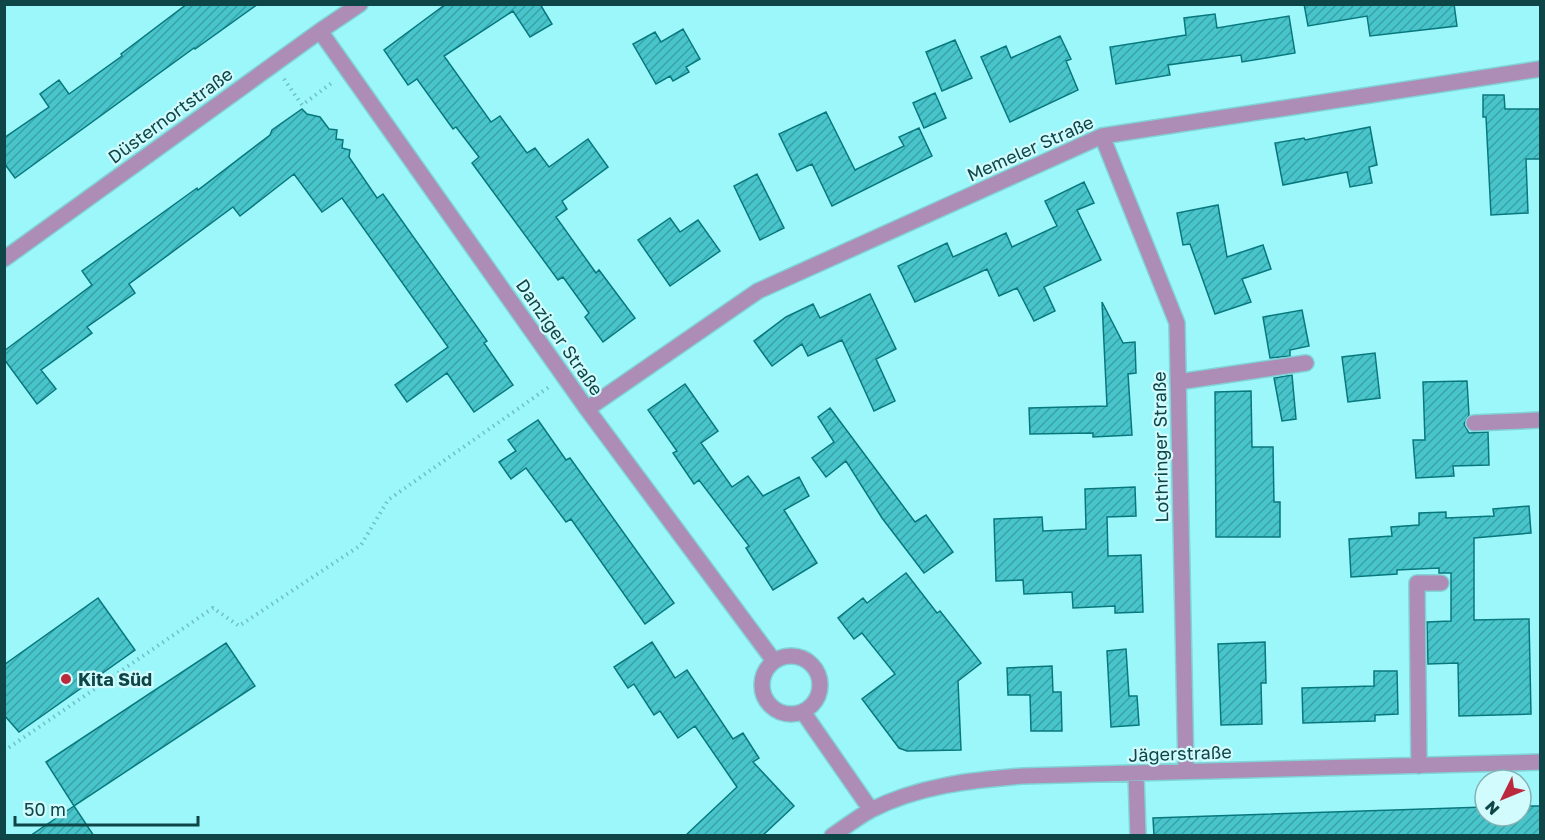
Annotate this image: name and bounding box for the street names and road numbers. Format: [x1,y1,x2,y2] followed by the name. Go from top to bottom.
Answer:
[103,62,237,168] street label: Düsternortstraße
[963,110,1097,186] street label: Memeler Straße
[512,275,608,399] street label: Danziger Straße
[1148,371,1172,523] street label: Lothringer Straße
[1128,740,1232,766] street label: Jägerstraße

